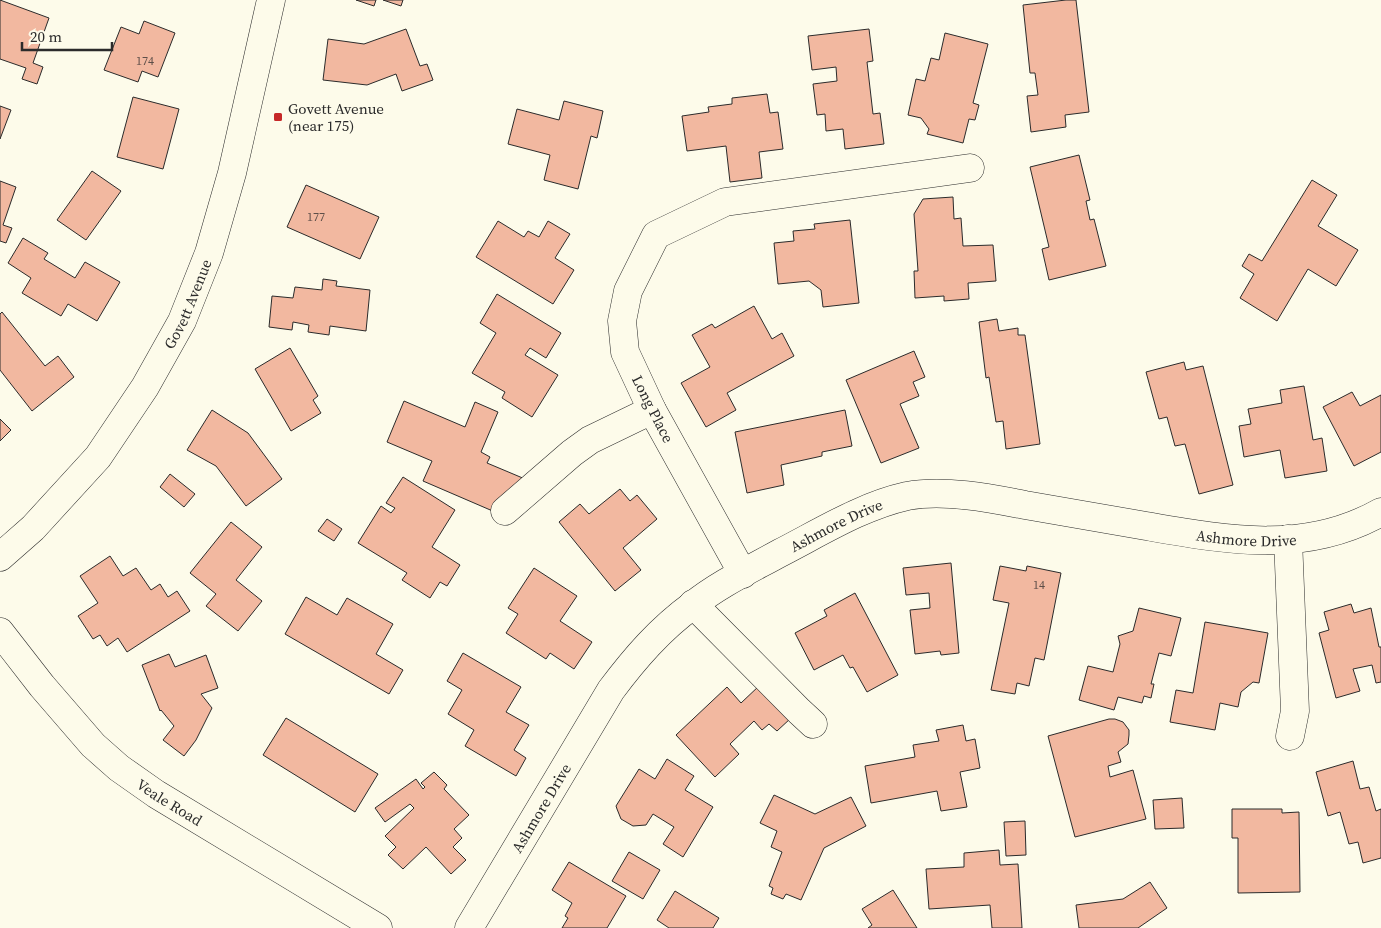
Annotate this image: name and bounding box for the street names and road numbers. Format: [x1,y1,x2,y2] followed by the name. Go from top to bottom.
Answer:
[158,256,216,352] street label: Govett Avenue
[627,372,679,447] street label: Long Place
[786,493,886,557] street label: Ashmore Drive
[1195,524,1298,551] street label: Ashmore Drive
[506,759,576,856] street label: Ashmore Drive
[133,773,207,830] street label: Veale Road

